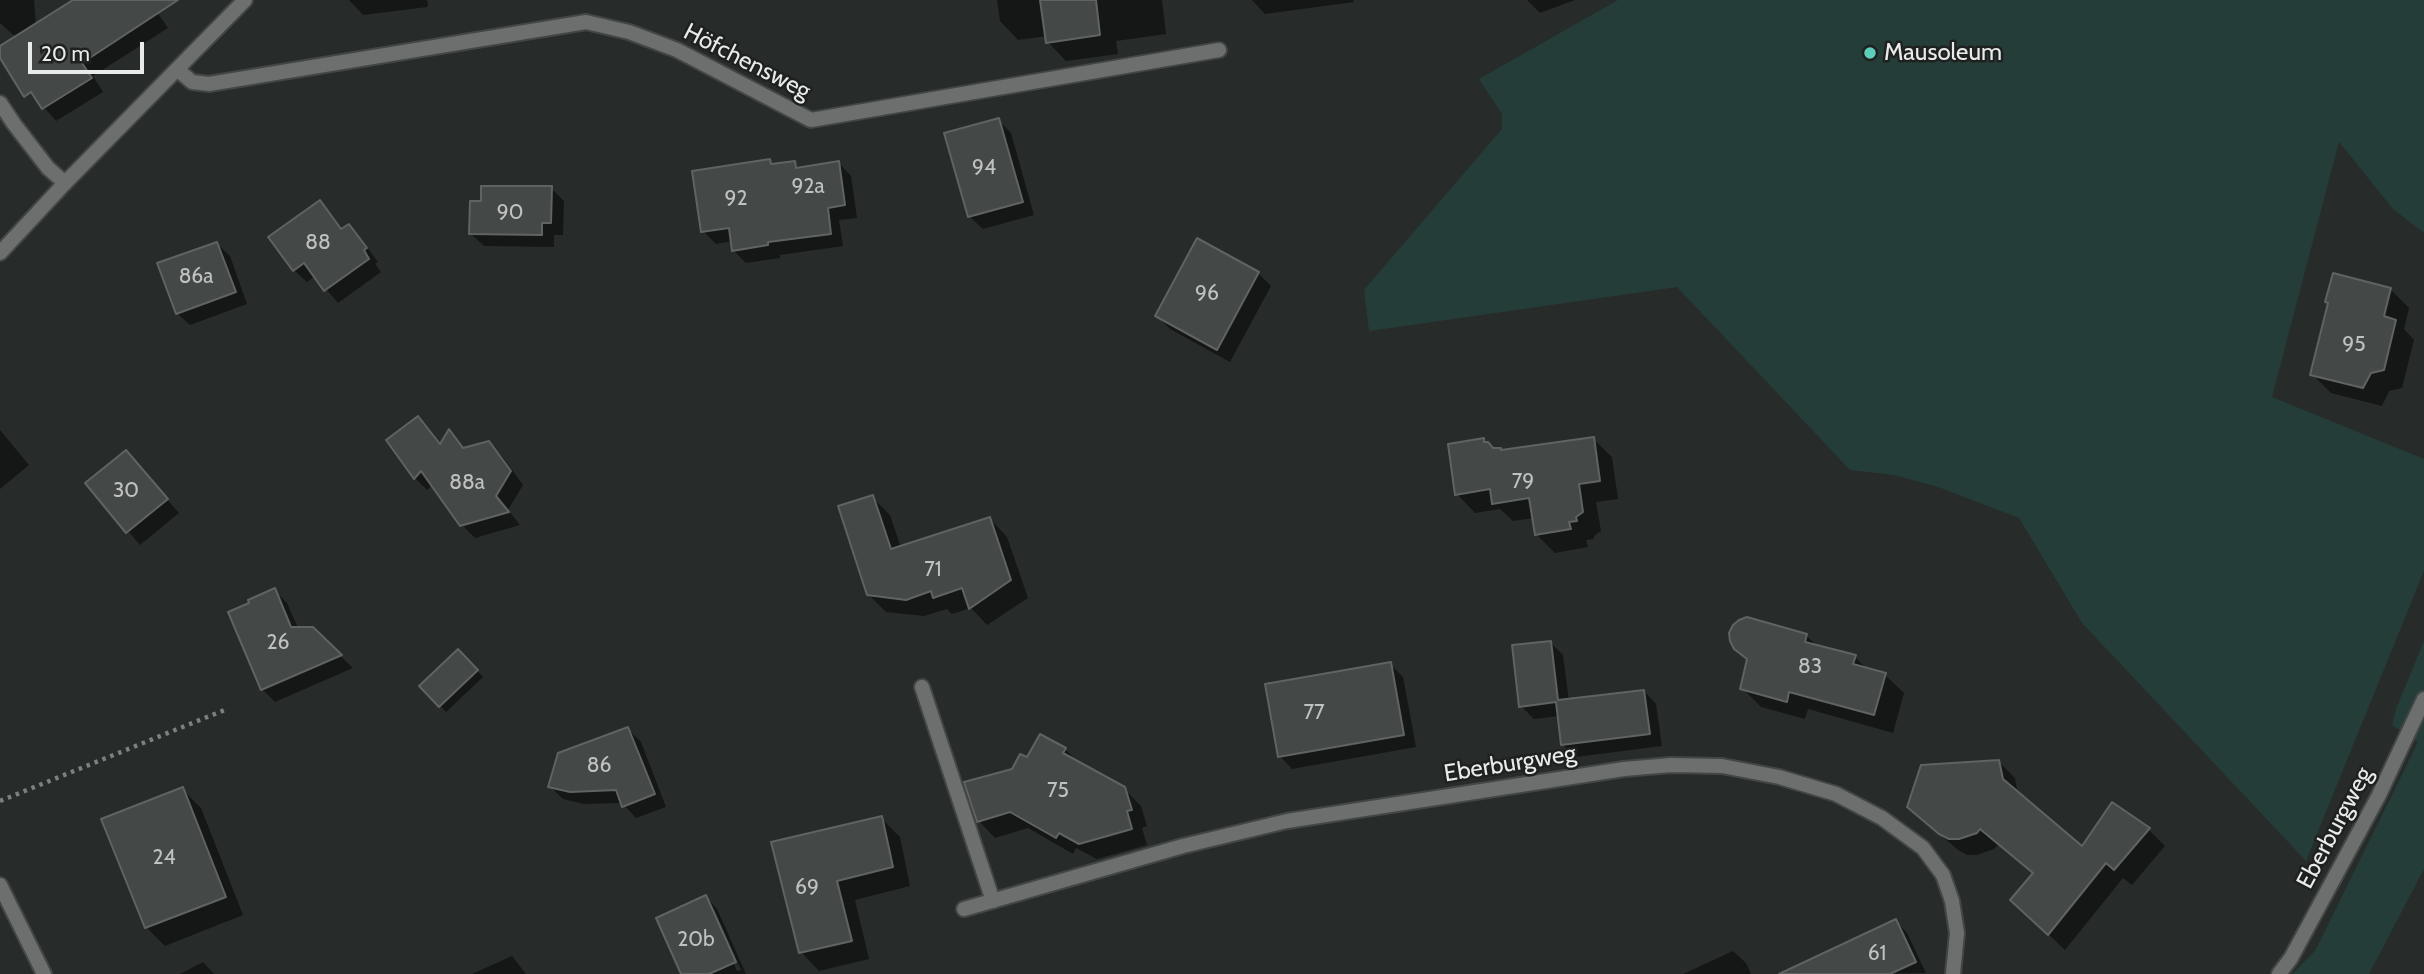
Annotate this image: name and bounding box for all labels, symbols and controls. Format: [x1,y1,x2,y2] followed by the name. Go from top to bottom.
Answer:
[679,18,815,106] street label: Höfchensweg
[32,28,147,72] scale bar
[1884,39,2002,67] place label: Mausoleum
[41,41,90,66] text: 20 m
[1862,45,1878,61] marker: Mausoleum
[972,155,996,181] house number: 94
[791,174,825,200] house number: 92a
[725,186,747,212] house number: 92
[497,200,523,226] house number: 90
[305,230,331,256] house number: 88
[179,264,213,290] house number: 86a
[1195,281,1219,307] house number: 96
[2342,332,2366,358] house number: 95
[1512,469,1534,495] house number: 79
[449,470,485,496] house number: 88a
[113,478,139,504] house number: 30
[924,557,942,583] house number: 71
[267,630,289,656] house number: 26
[1798,654,1822,680] house number: 83
[1303,700,1325,726] house number: 77
[1442,739,1578,789] street label: Eberburgweg
[587,753,611,779] house number: 86
[2291,762,2379,894] street label: Eberburgweg
[1047,778,1069,804] house number: 75
[152,845,176,871] house number: 24
[795,875,819,901] house number: 69
[677,927,715,953] house number: 20b
[1868,941,1886,967] house number: 61

